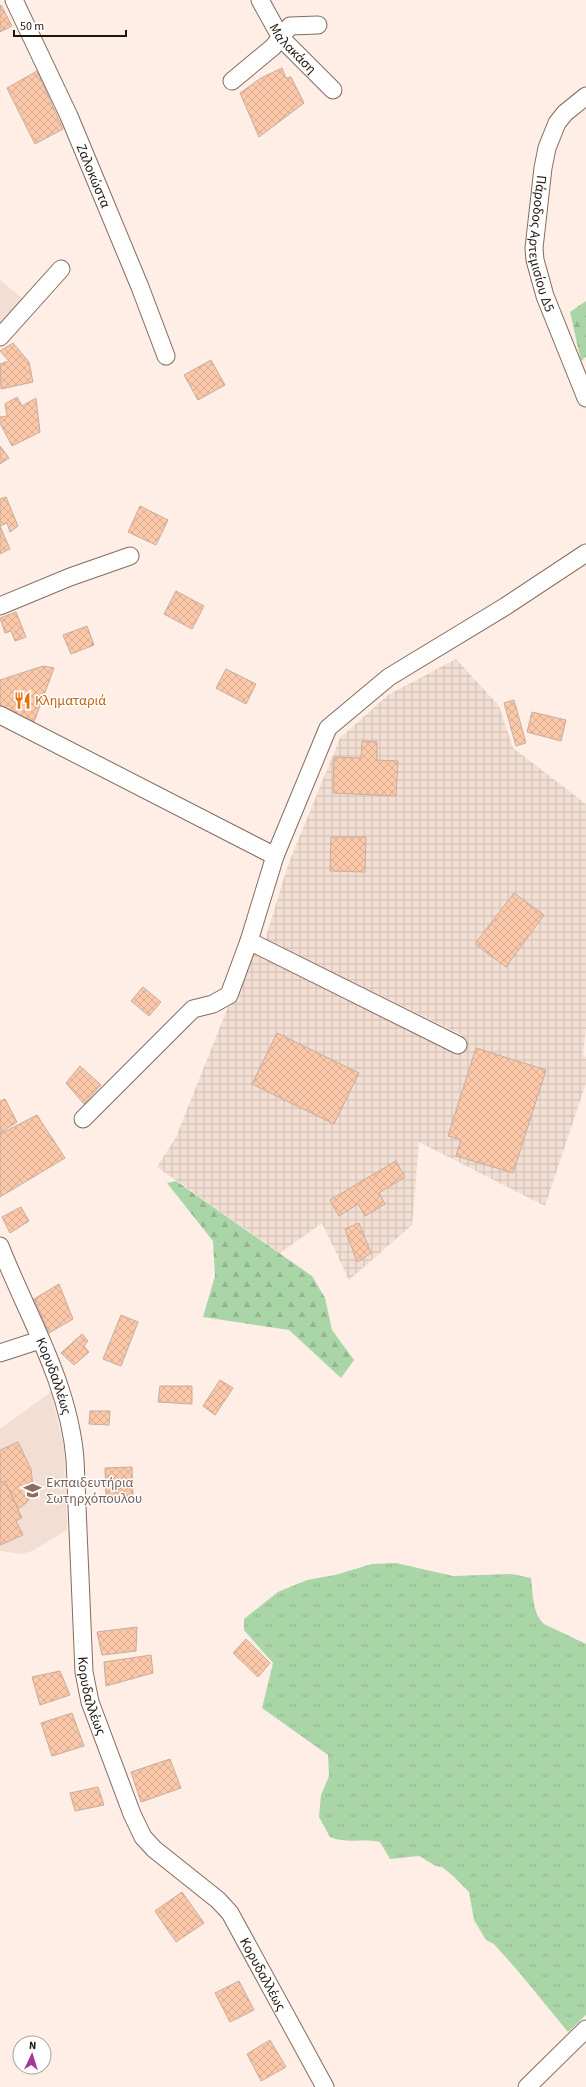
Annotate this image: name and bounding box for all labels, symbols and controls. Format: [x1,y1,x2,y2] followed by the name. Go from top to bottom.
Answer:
[14,12,126,38] scale bar
[20,18,44,35] text: 50 m
[264,20,320,79] street label: Μαλακάση
[71,141,115,211] street label: Ζαλοκώστα
[523,174,559,315] street label: Πάροδος Αρτεμισίου Δ5
[12,690,32,710] restaurant icon: Κληματαριά
[35,691,106,711] place label: Κληματαριά
[30,1335,76,1417] street label: Κορυδαλλέως
[46,1473,142,1509] place label: Εκπαιδευτήρια Σωτηρχόπουλου
[23,1480,43,1500] school or university icon: Εκπαιδευτήρια Σωτηρχόπουλου
[72,1656,111,1738] street label: Κορυδαλλέως
[234,1934,291,2015] street label: Κορυδαλλέως
[12,2035,52,2075] north arrow
[28,2038,37,2053] text: N

